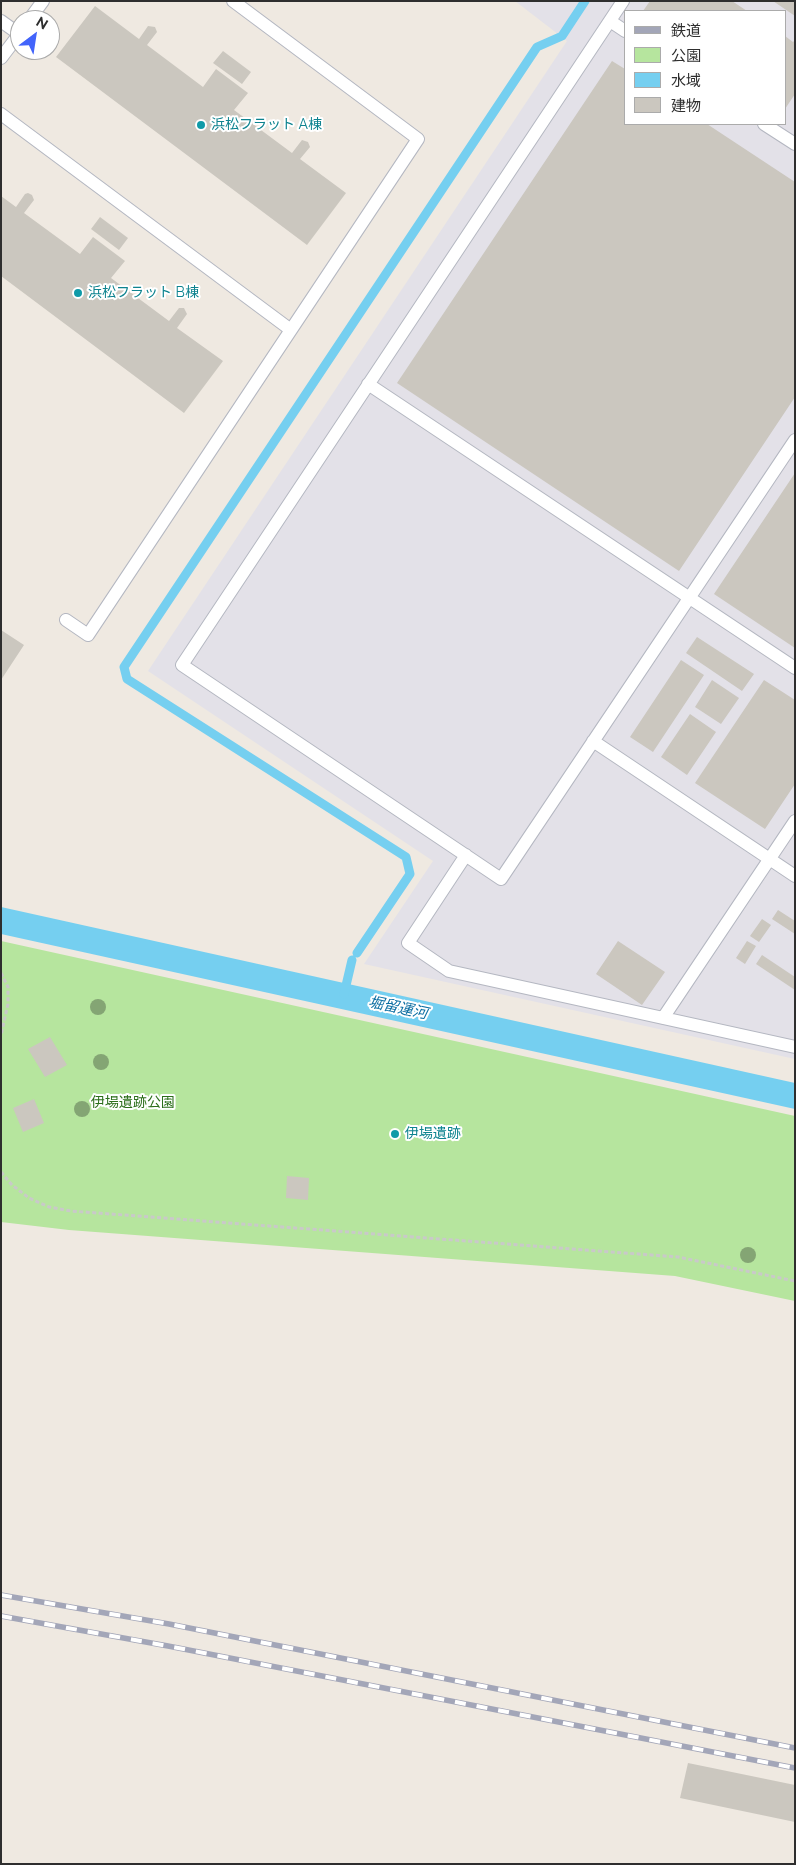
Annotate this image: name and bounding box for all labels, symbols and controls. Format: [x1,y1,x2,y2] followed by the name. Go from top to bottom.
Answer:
[10,10,60,60] north arrow
[624,10,786,125] legend
[34,13,51,33] text: N
[671,22,701,40] text: 鉄道
[671,47,701,65] text: 公園
[671,72,701,90] text: 水域
[671,97,701,115] text: 建物
[211,117,322,133] place label: 浜松フラット A棟
[195,119,207,131] marker: 浜松フラット A棟
[88,285,199,301] place label: 浜松フラット B棟
[72,287,84,299] marker: 浜松フラット B棟
[367,993,429,1023] water label: 堀留運河
[91,1095,175,1111] park label: 伊場遺跡公園
[405,1126,461,1142] place label: 伊場遺跡
[389,1128,401,1140] marker: 伊場遺跡

